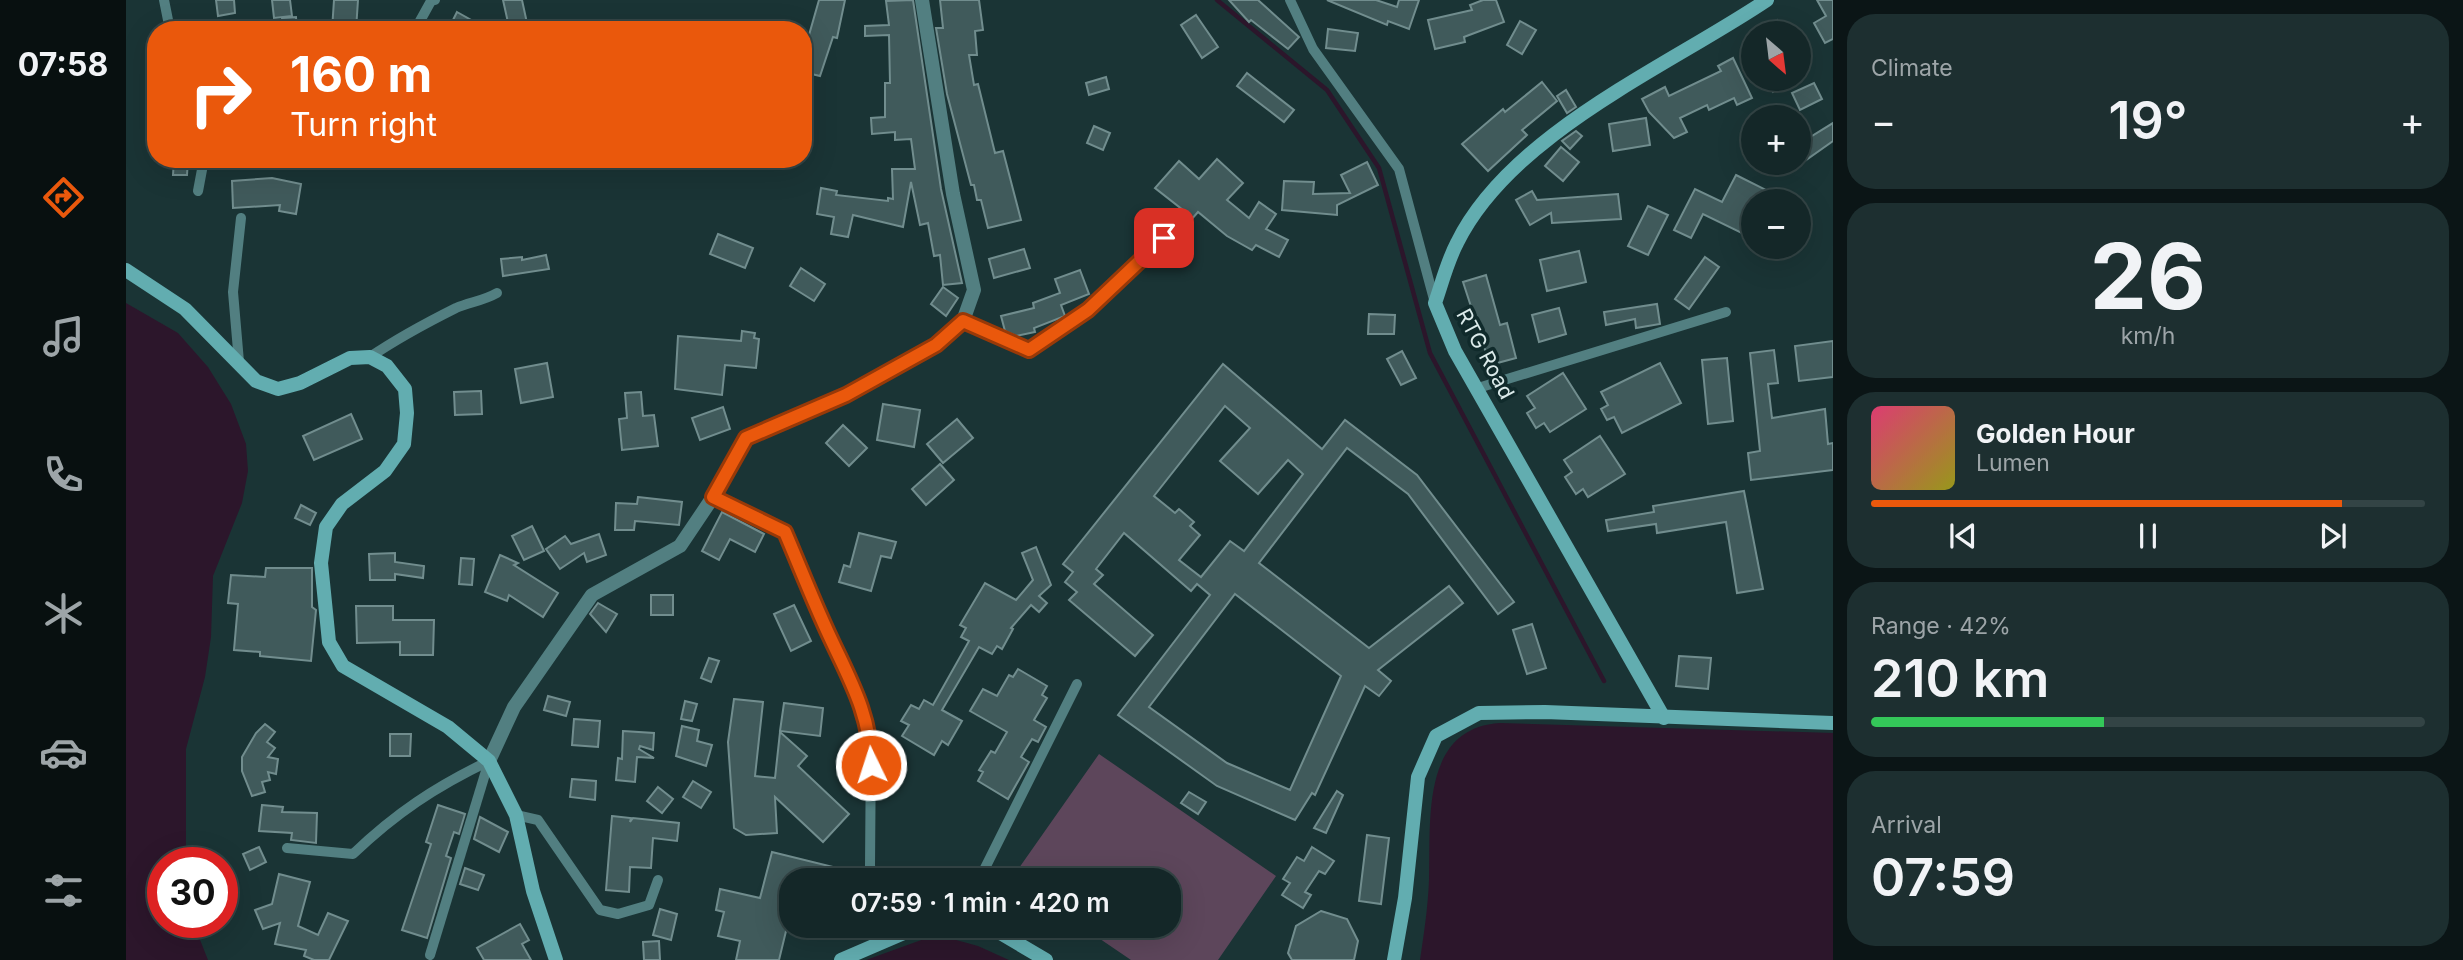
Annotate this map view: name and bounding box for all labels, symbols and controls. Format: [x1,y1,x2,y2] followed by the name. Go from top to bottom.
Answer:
[1741,21,1811,91] north arrow
[1741,21,1811,259] map controls
[18,45,108,84] text: 07:58
[290,45,432,104] text: 160 m
[175,49,266,140] icon: right
[1871,54,1953,82] text: Climate
[2108,89,2188,152] text: 19°
[1871,98,1896,144] text: −
[2400,98,2425,144] text: +
[290,105,437,144] text: Turn right
[1741,105,1811,175] button: +
[39,173,88,222] icon: directions
[1741,189,1811,259] button: −
[1134,208,1194,268] pin
[1145,219,1183,257] icon: arrive
[2090,221,2206,331] text: 26
[1451,304,1520,403] street label: RTG Road
[39,312,88,361] icon: music
[2121,322,2175,350] text: km/h
[1976,418,2135,449] text: Golden Hour
[1976,449,2050,477] text: Lumen
[39,450,88,499] icon: phone
[1944,517,1982,555] icon: previous
[2129,517,2167,555] icon: pause
[2314,517,2352,555] icon: next
[39,589,88,638] icon: climate
[1871,612,2011,640] text: Range · 42%
[1871,647,2049,710] text: 210 km
[39,728,88,777] icon: car
[834,728,908,802] position arrow
[1871,811,1942,839] text: Arrival
[1871,846,2015,909] text: 07:59
[147,847,238,938] speed limit sign: 30
[39,866,88,915] icon: filters
[850,887,1110,918] text: 07:59 · 1 min · 420 m

